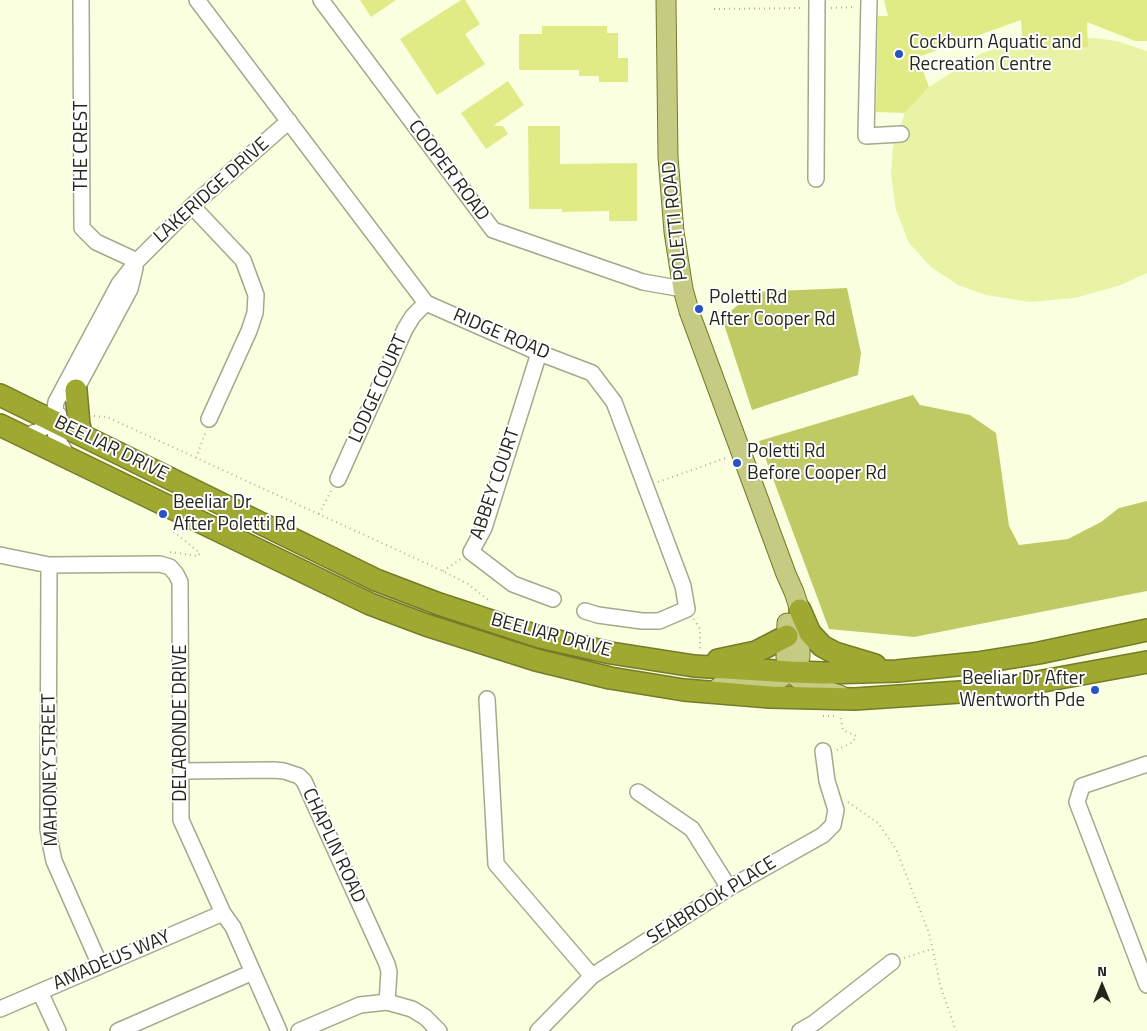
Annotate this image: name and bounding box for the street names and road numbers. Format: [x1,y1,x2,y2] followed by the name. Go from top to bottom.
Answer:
[71,101,93,191] street label: THE CREST
[403,116,493,226] street label: COOPER ROAD
[150,133,274,249] street label: LAKERIDGE DRIVE
[658,160,694,282] street label: POLETTI ROAD
[449,304,553,366] street label: RIDGE ROAD
[345,331,413,447] street label: LODGE COURT
[50,412,172,486] street label: BEELIAR DRIVE
[466,425,526,543] street label: ABBEY COURT
[488,609,614,663] street label: BEELIAR DRIVE
[170,644,192,802] street label: DELARONDE DRIVE
[38,693,64,847] street label: MAHONEY STREET
[296,785,370,907] street label: CHAPLIN ROAD
[643,852,781,950] street label: SEABROOK PLACE
[50,926,174,996] street label: AMADEUS WAY

